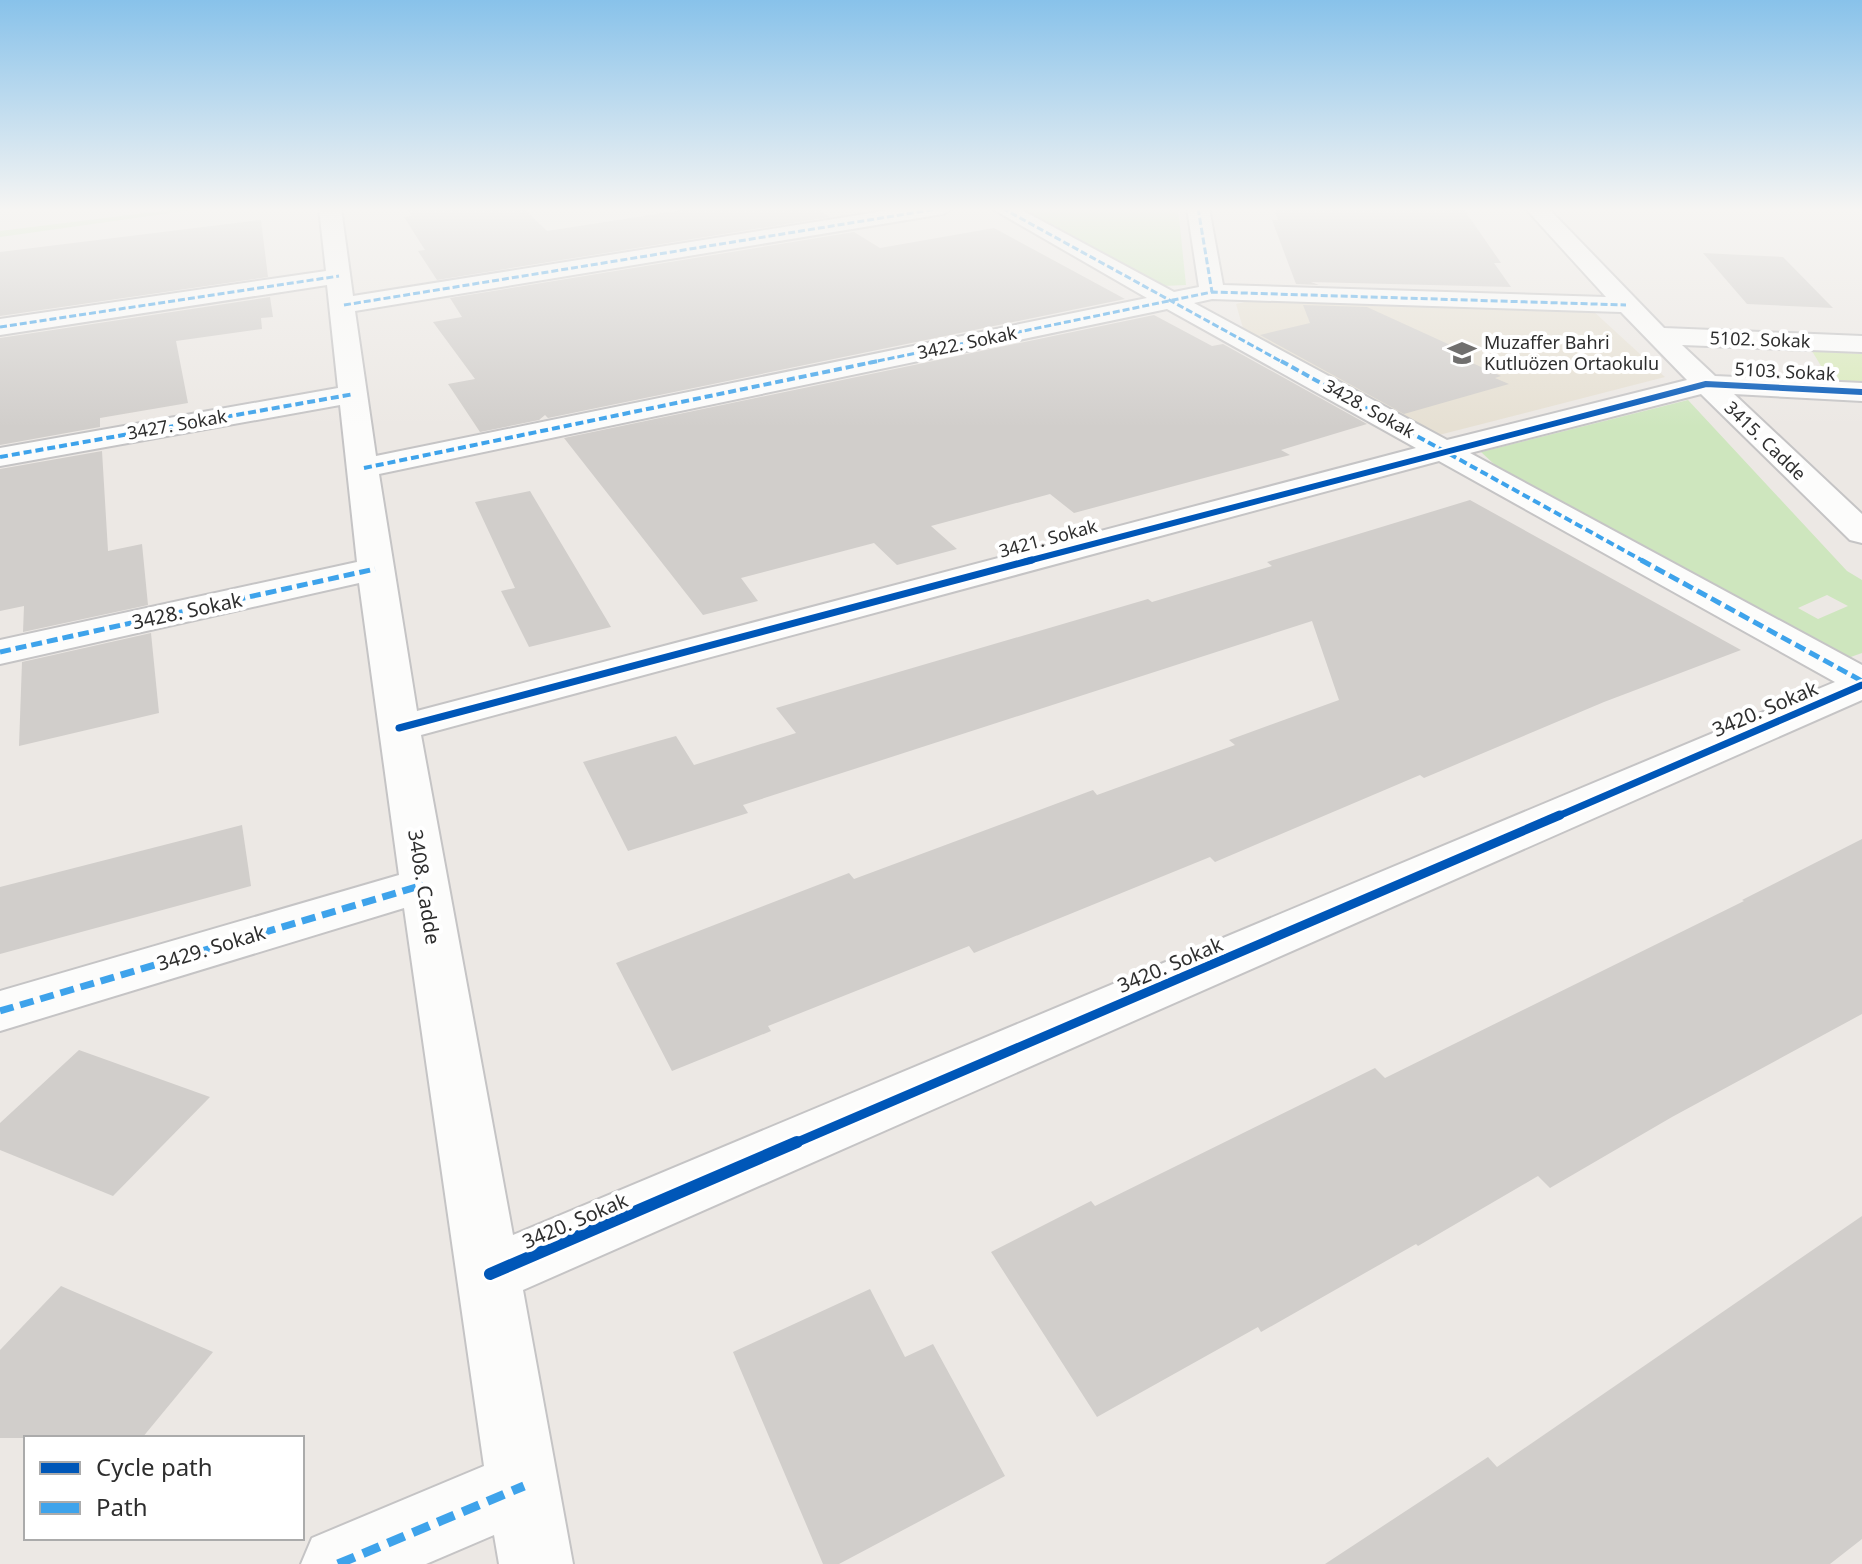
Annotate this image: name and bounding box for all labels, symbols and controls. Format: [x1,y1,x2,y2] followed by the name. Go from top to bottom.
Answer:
[915,320,1019,364] street label: 3422. Sokak
[1709,325,1811,353] street label: 5102. Sokak
[1484,330,1659,375] place label: Muzaffer Bahri Kutluözen Ortaokulu
[1447,338,1477,368] school or university icon: Muzaffer Bahri Kutluözen Ortaokulu
[1734,356,1836,386] street label: 5103. Sokak
[1320,373,1420,443] street label: 3428. Sokak
[1720,395,1812,485] street label: 3415. Cadde
[125,403,229,445] street label: 3427. Sokak
[996,513,1100,563] street label: 3421. Sokak
[129,586,245,635] street label: 3428. Sokak
[1708,674,1822,743] street label: 3420. Sokak
[402,827,447,946] street label: 3408. Cadde
[153,918,269,977] street label: 3429. Sokak
[1113,930,1227,999] street label: 3420. Sokak
[518,1186,632,1255] street label: 3420. Sokak
[24,1436,304,1540] legend
[96,1450,213,1483] text: Cycle path
[96,1490,147,1523] text: Path

